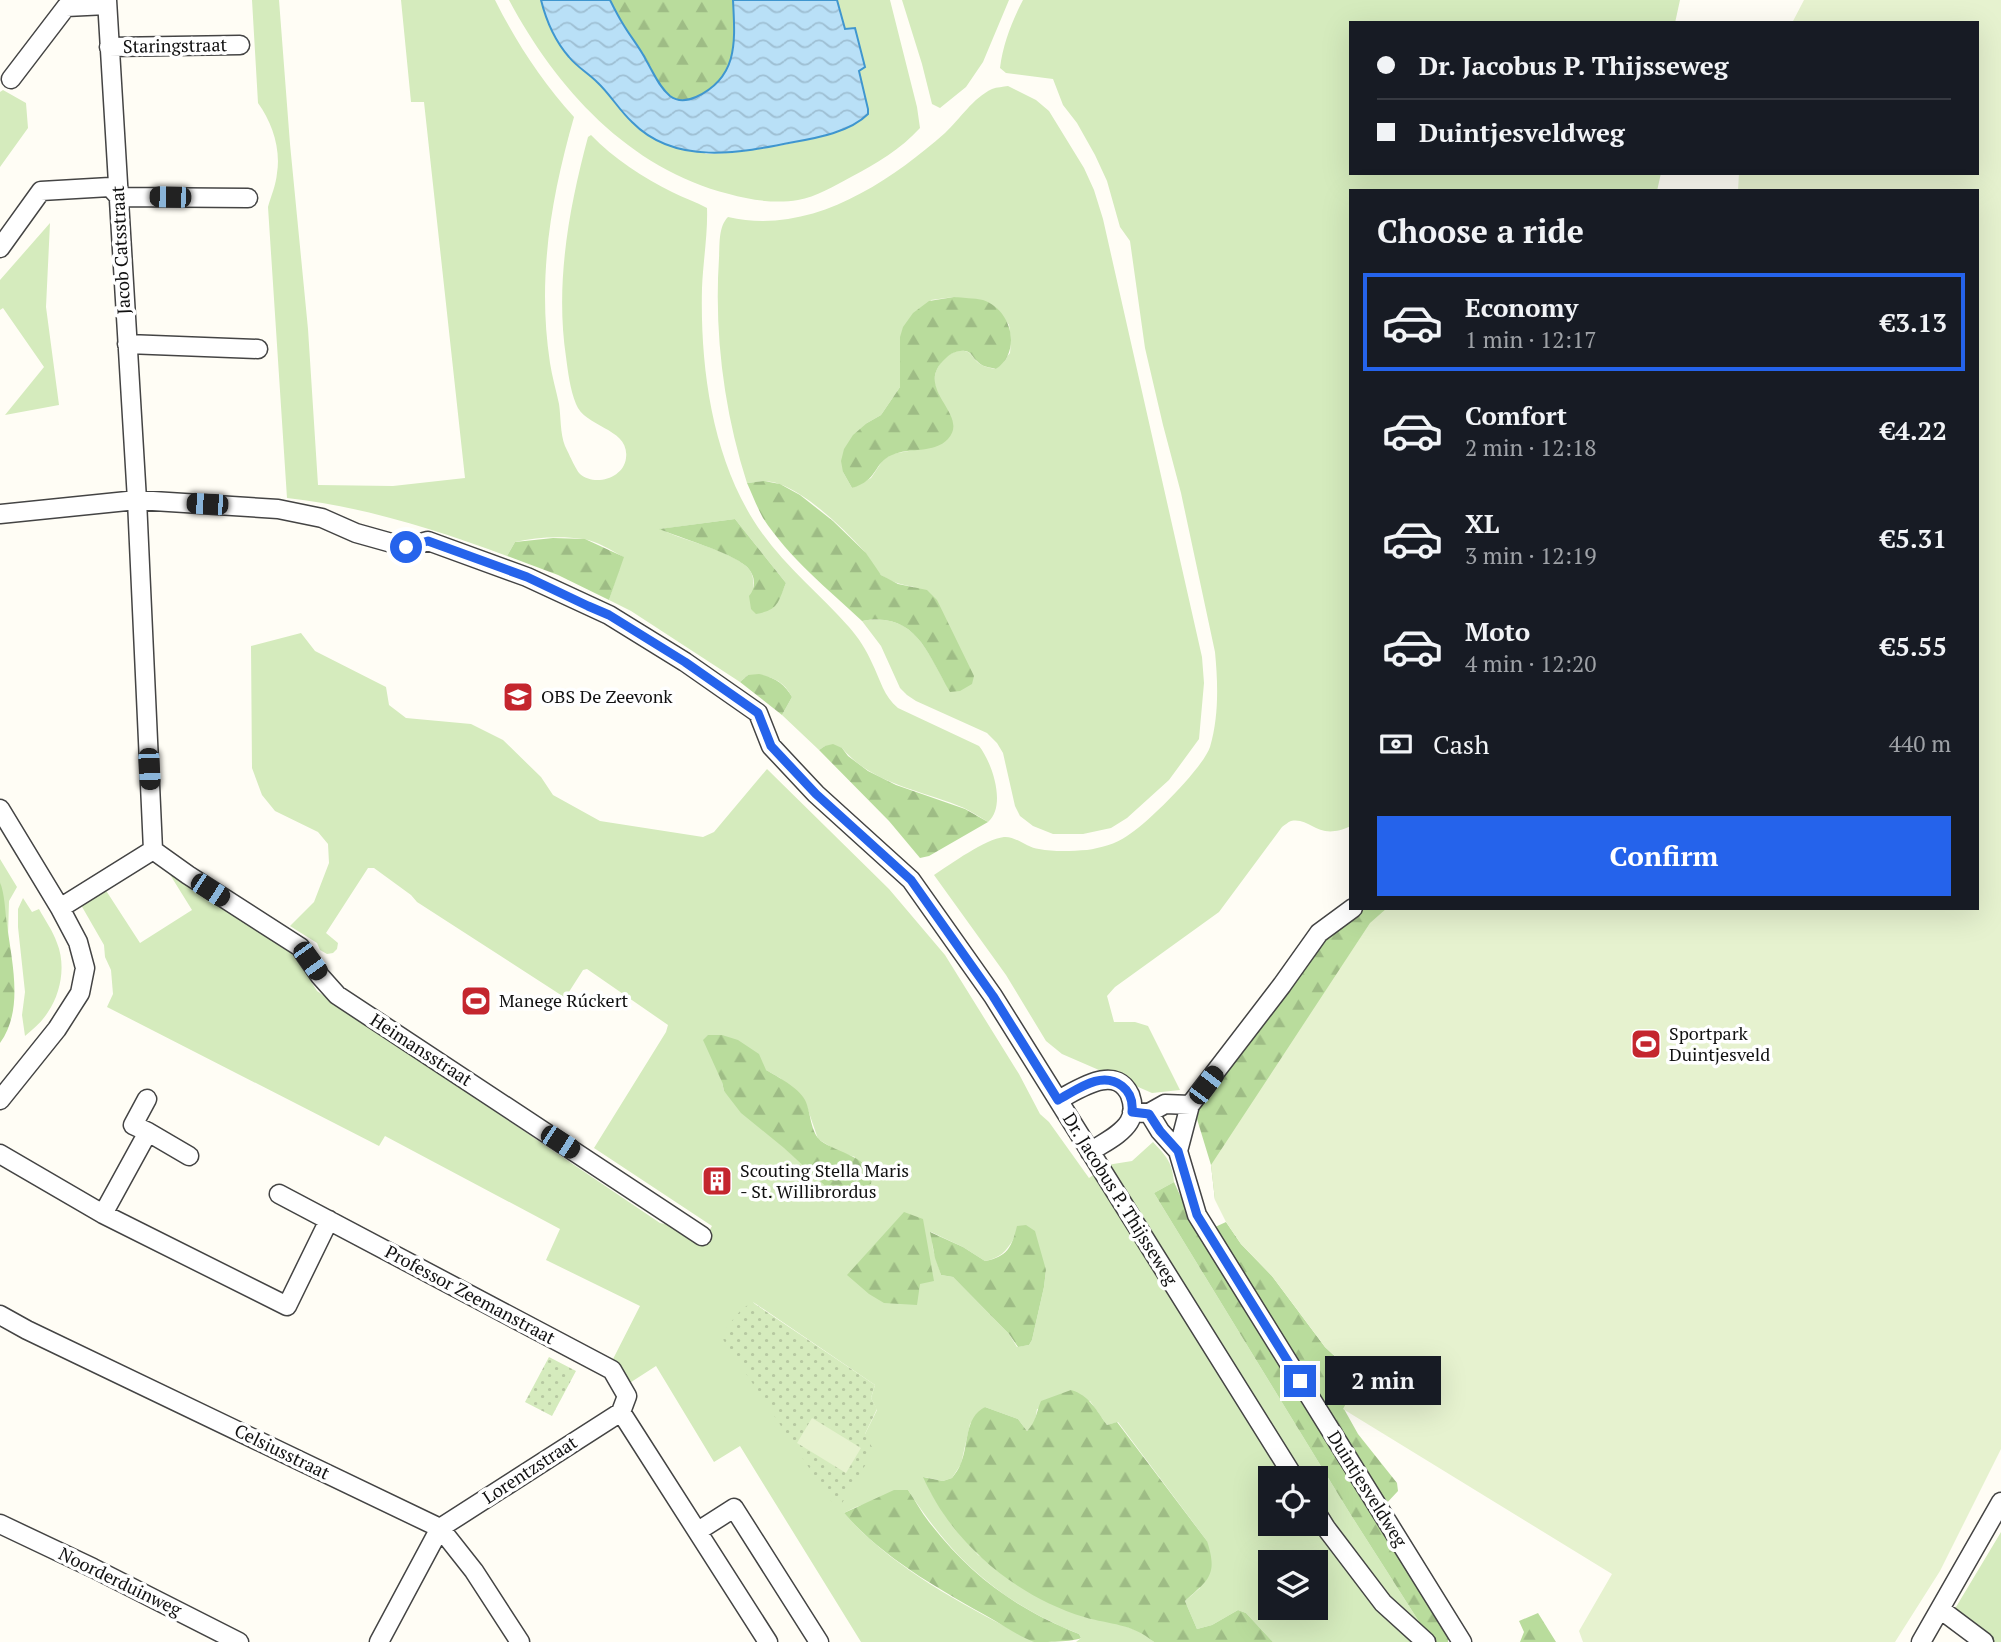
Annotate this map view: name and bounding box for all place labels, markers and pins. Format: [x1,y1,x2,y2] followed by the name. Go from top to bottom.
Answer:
[501,680,535,714] school or university icon: OBS De Zeevonk
[541,684,673,708] place label: OBS De Zeevonk
[459,984,493,1018] sports icon: Manege Rúckert
[499,988,629,1012] place label: Manege Rúckert
[1669,1021,1770,1066] place label: Sportpark Duintjesveld
[1629,1027,1663,1061] sports icon: Sportpark Duintjesveld
[740,1158,909,1203] place label: Scouting Stella Maris - St. Willibrordus
[700,1164,734,1198] building icon: Scouting Stella Maris - St. Willibrordus

